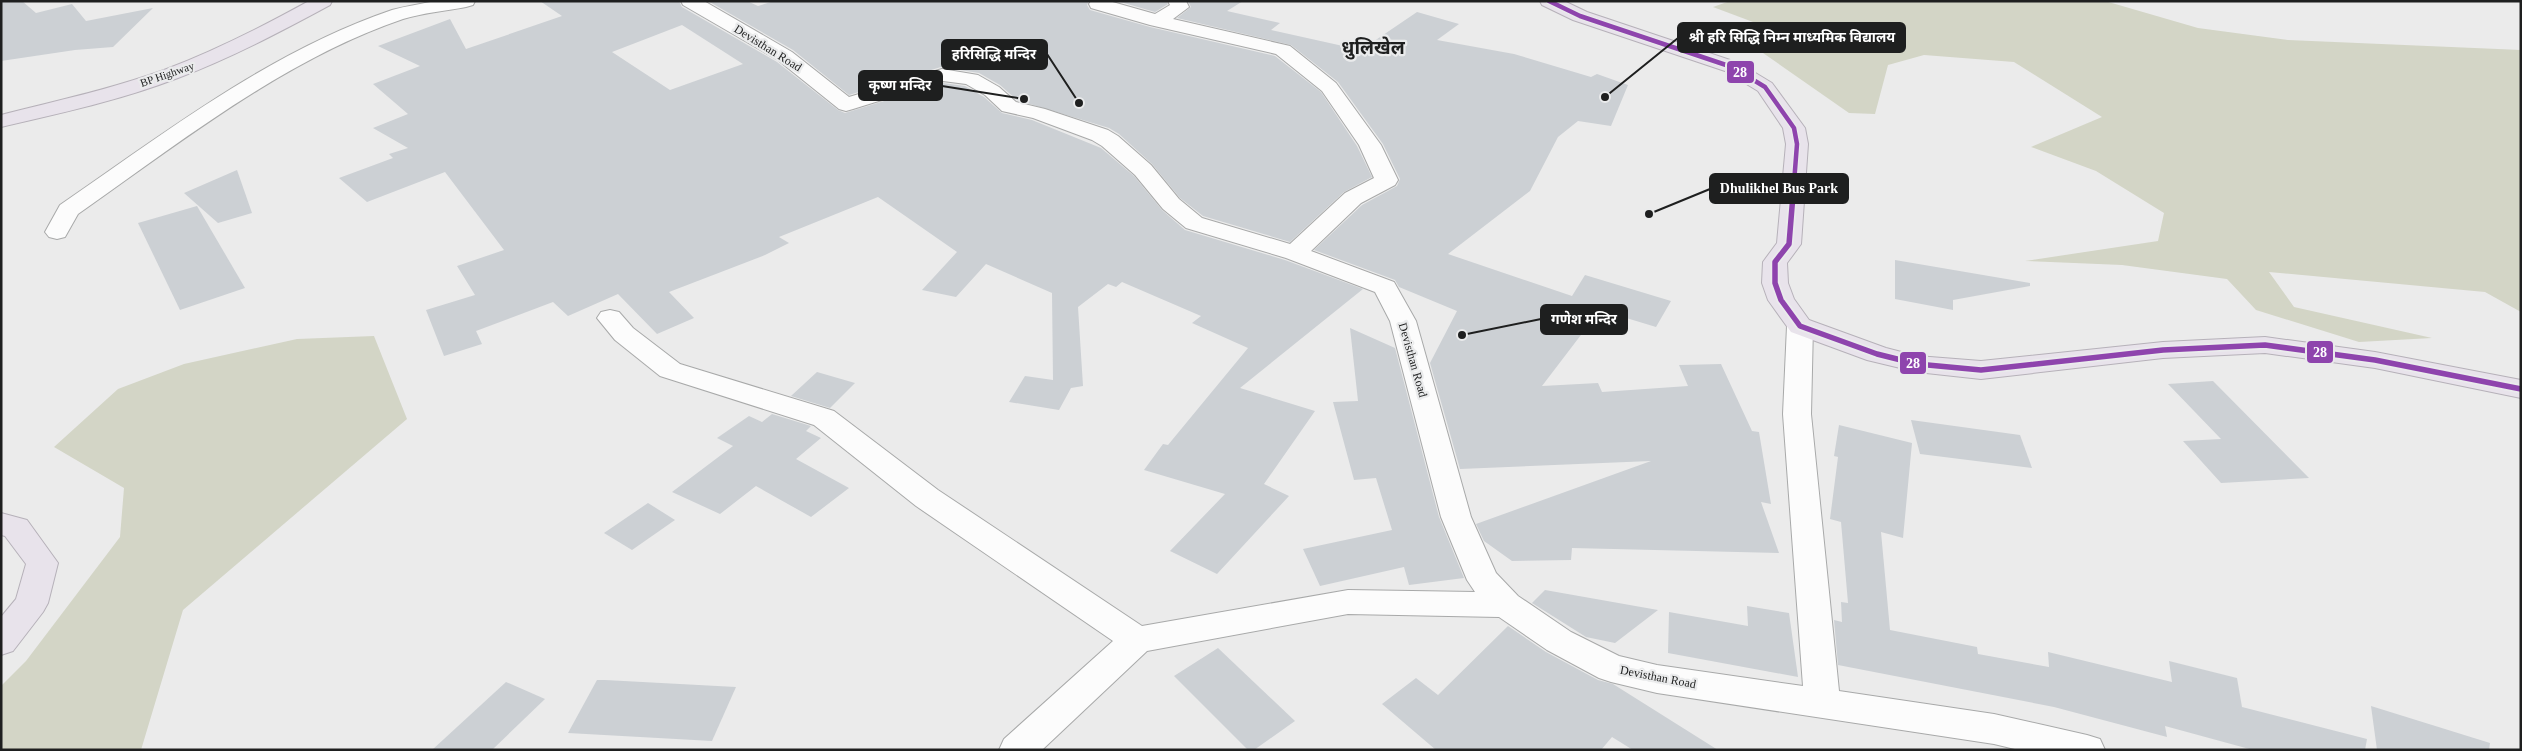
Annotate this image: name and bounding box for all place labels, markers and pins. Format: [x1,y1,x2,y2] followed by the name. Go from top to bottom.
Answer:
[1678,23,1905,52] callout: श्री हरि सिद्धि निम्न माध्यमिक विद्यालय
[942,40,1047,69] callout: हरिसिद्धि मन्दिर
[859,71,942,100] callout: कृष्ण मन्दिर
[1710,174,1848,203] callout: Dhulikhel Bus Park
[1541,305,1627,334] callout: गणेश मन्दिर

